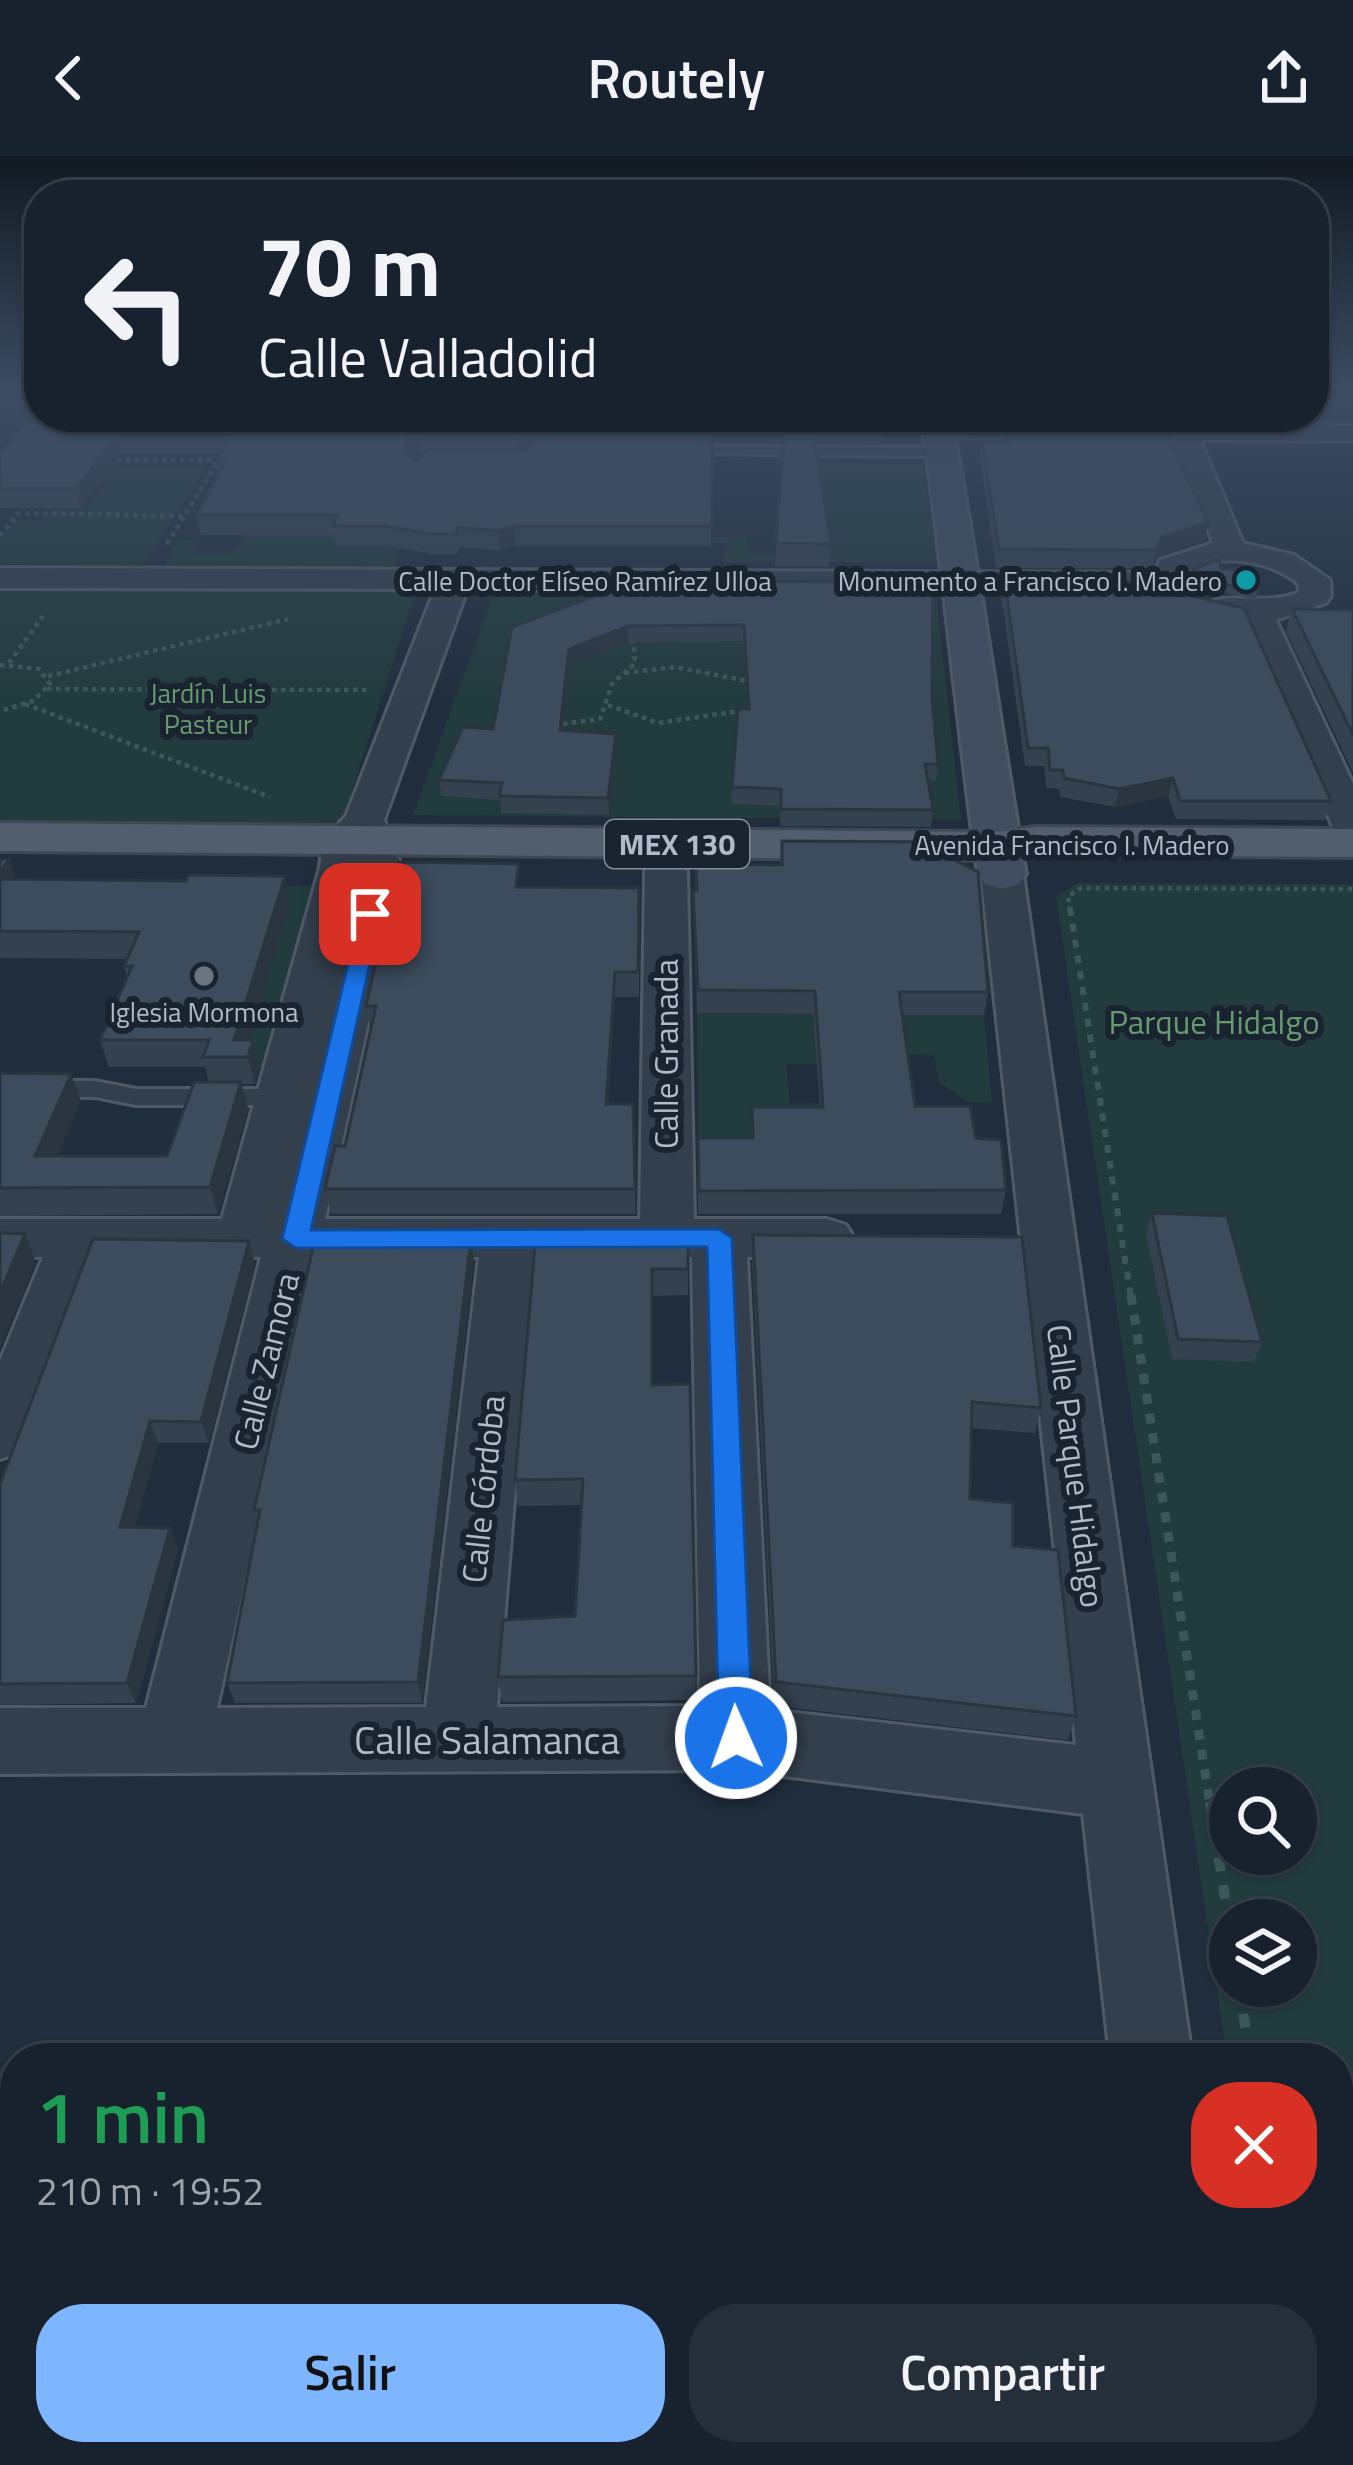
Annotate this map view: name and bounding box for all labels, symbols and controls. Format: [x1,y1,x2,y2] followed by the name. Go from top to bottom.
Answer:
[588,37,765,119] text: Routely
[36,45,102,111] icon: back
[1251,45,1317,111] icon: share
[258,201,441,329] text: 70 m
[60,228,216,384] icon: left
[258,316,598,398] text: Calle Valladolid
[398,560,772,601] street label: Calle Doctor Elíseo Ramírez Ulloa
[838,560,1222,601] place label: Monumento a Francisco I. Madero
[1233,567,1259,593] marker: Monumento a Francisco I. Madero
[150,672,266,744] park label: Jardín Luis Pasteur
[605,820,749,868] road number: MEX 130
[914,824,1230,865] street label: Avenida Francisco I. Madero
[319,863,421,965] pin
[337,881,403,947] icon: arrive
[641,959,691,1149] street label: Calle Granada
[191,963,217,989] marker: Iglesia Mormona
[109,991,299,1032] place label: Iglesia Mormona
[1108,997,1320,1047] park label: Parque Hidalgo
[220,1267,312,1455] street label: Calle Zamora
[1034,1322,1118,1610] street label: Calle Parque Hidalgo
[448,1393,518,1585] street label: Calle Córdoba
[673,1675,799,1801] position arrow
[354,1710,620,1769] street label: Calle Salamanca
[1209,1767,1317,2007] map controls
[1209,1767,1317,1875] button: search
[1209,1899,1317,2007] button: layers
[36,2061,209,2171] text: 1 min
[1191,2082,1317,2208] button: close
[36,2161,264,2220] text: 210 m · 19:52
[36,2304,665,2442] button: Salir
[689,2304,1317,2442] button: Compartir

